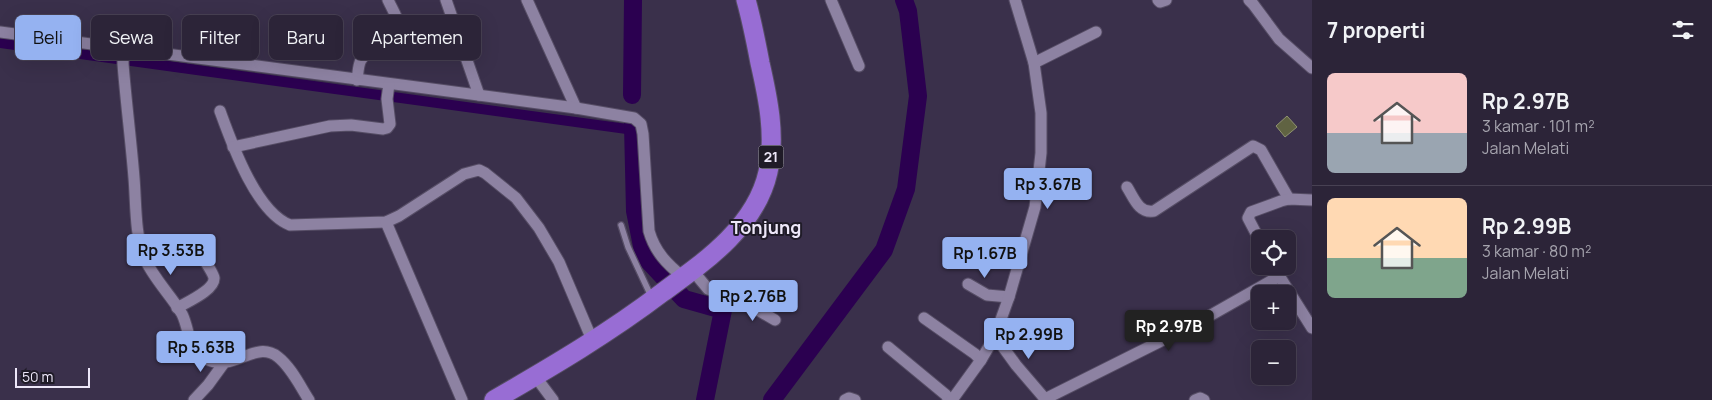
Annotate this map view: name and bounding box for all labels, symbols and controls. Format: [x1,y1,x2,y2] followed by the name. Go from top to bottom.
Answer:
[15,15,81,60] chip: Beli
[91,15,172,60] chip: Sewa
[182,15,259,60] chip: Filter
[269,15,343,60] chip: Baru
[353,15,481,60] chip: Apartemen
[1327,16,1425,44] text: 7 properti
[1669,16,1697,44] icon: filters
[1482,87,1569,115] text: Rp 2.97B
[1367,93,1427,153] icon: home
[1482,115,1595,137] text: 3 kamar · 101 m²
[1482,137,1569,159] text: Jalan Melati
[758,146,784,168] road number: 21
[996,168,1100,210] pin: Rp 3.67B
[1015,173,1081,195] text: Rp 3.67B
[1482,212,1571,240] text: Rp 2.99B
[731,215,801,239] district label: Tonjung
[1367,218,1427,278] icon: home
[1251,230,1296,385] map controls
[1251,230,1296,275] button: locate
[119,234,223,276] pin: Rp 3.53B
[933,236,1037,279] pin: Rp 1.67B
[138,239,204,261] text: Rp 3.53B
[1482,240,1591,262] text: 3 kamar · 80 m²
[953,242,1017,264] text: Rp 1.67B
[1482,262,1569,284] text: Jalan Melati
[701,280,805,322] pin: Rp 2.76B
[720,285,786,307] text: Rp 2.76B
[1251,285,1296,330] button: +
[1117,310,1221,352] pin: Rp 2.97B
[1136,315,1202,337] text: Rp 2.97B
[977,318,1081,360] pin: Rp 2.99B
[995,323,1063,345] text: Rp 2.99B
[149,330,253,373] pin: Rp 5.63B
[167,336,235,358] text: Rp 5.63B
[1251,340,1296,385] button: −
[15,365,90,388] scale bar
[22,367,53,386] text: 50 m

